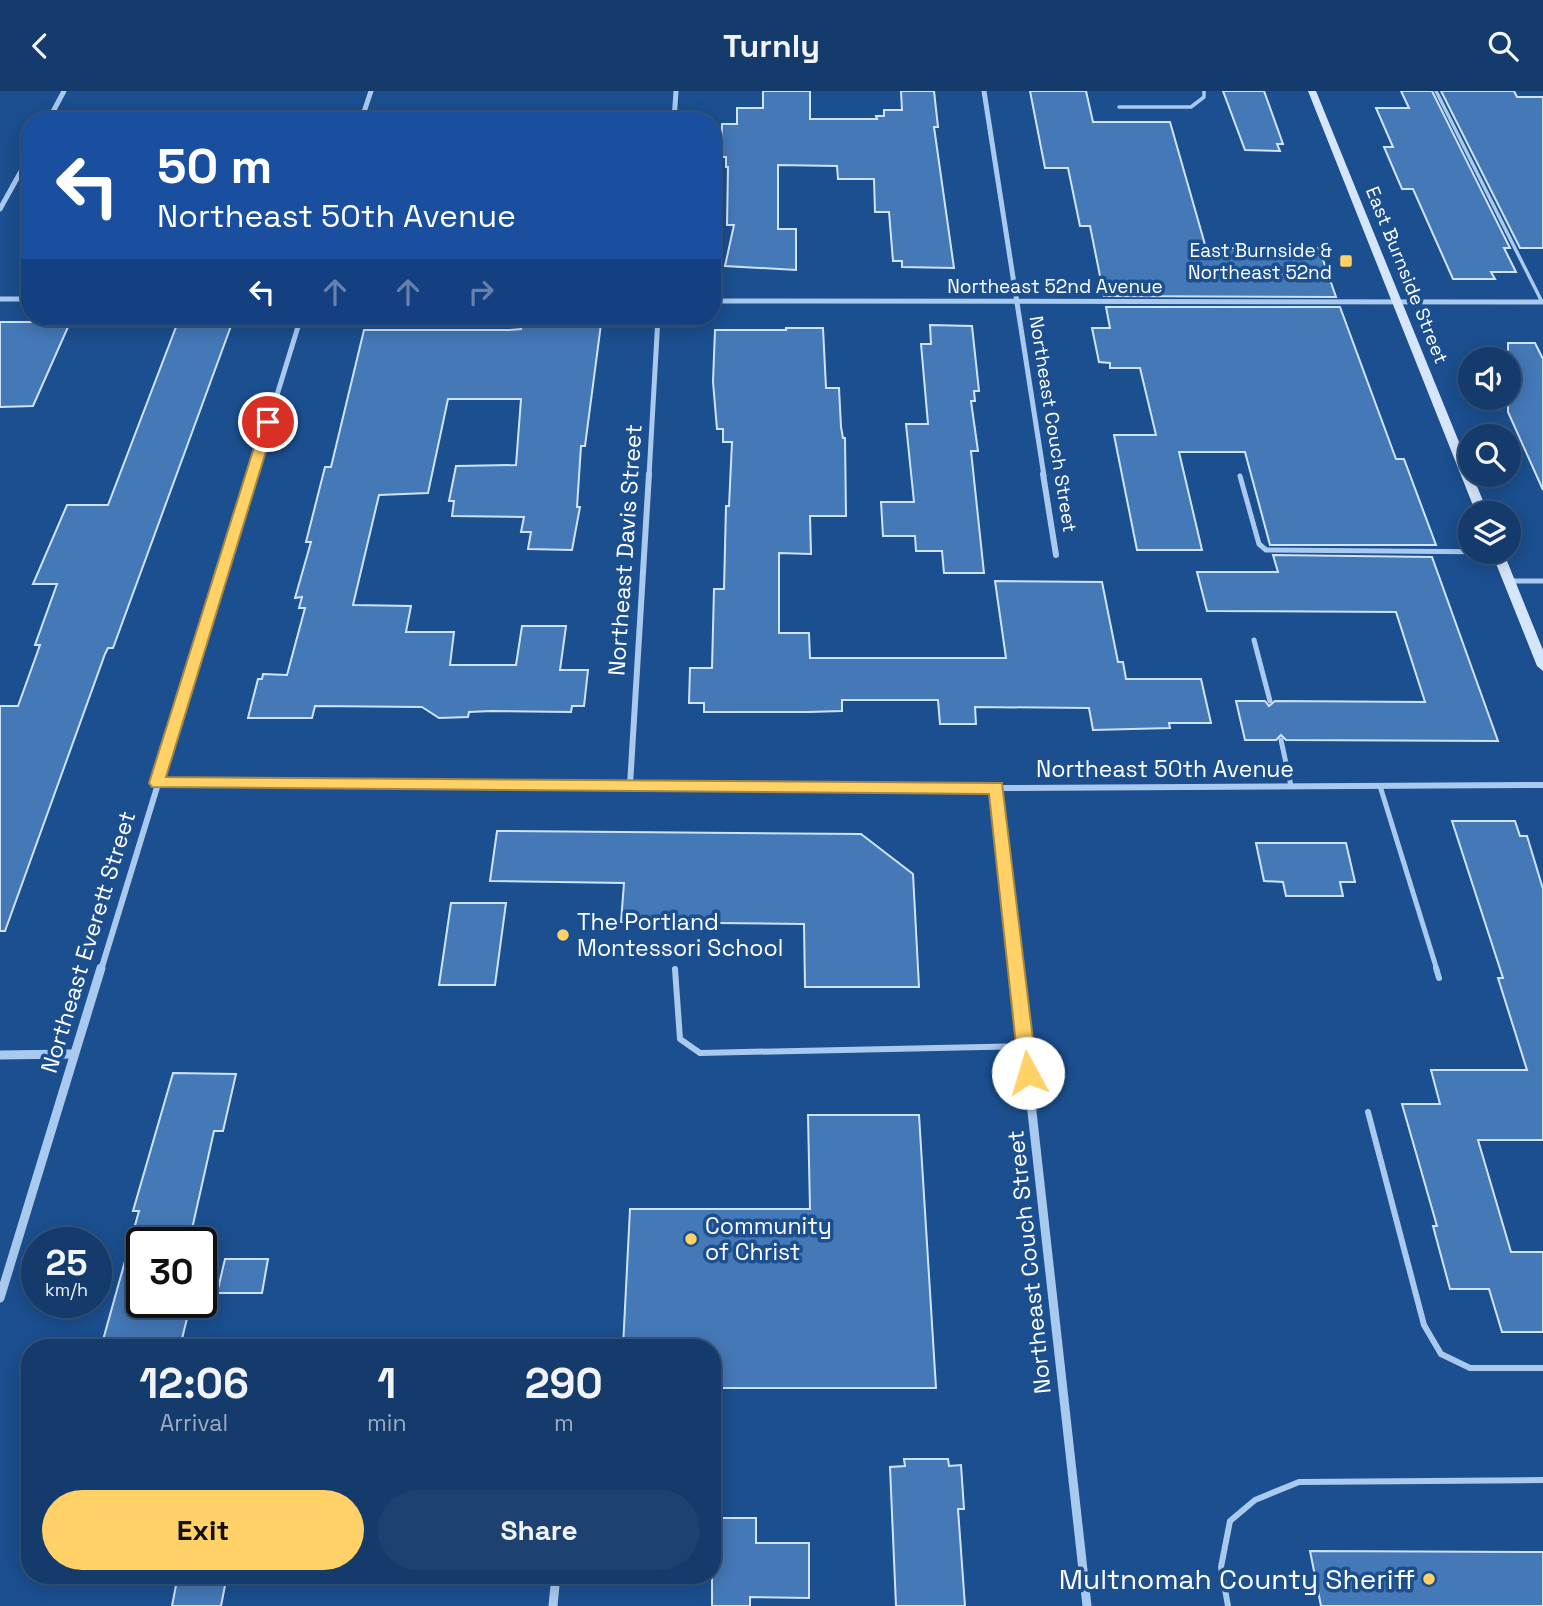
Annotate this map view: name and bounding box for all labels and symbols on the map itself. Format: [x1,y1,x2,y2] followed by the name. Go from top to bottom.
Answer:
[1360,183,1454,367] street label: East Burnside Street
[1188,238,1332,285] place label: East Burnside & Northeast 52nd
[1338,253,1354,269] marker: East Burnside & Northeast 52nd
[947,274,1163,299] street label: Northeast 52nd Avenue
[1024,314,1082,534] street label: Northeast Couch Street
[238,392,298,452] pin
[601,423,649,677] street label: Northeast Davis Street
[1036,754,1294,784] street label: Northeast 50th Avenue
[34,807,142,1077] street label: Northeast Everett Street
[577,907,783,963] place label: The Portland Montessori School
[555,927,571,943] marker: The Portland Montessori School
[991,1036,1065,1110] position arrow
[1000,1129,1058,1395] street label: Northeast Couch Street
[705,1211,832,1267] place label: Community of Christ
[126,1227,217,1318] speed limit sign: 30
[683,1231,699,1247] marker: Community of Christ
[1059,1561,1415,1597] place label: Multnomah County Sheriff
[1421,1571,1437,1587] marker: Multnomah County Sheriff

